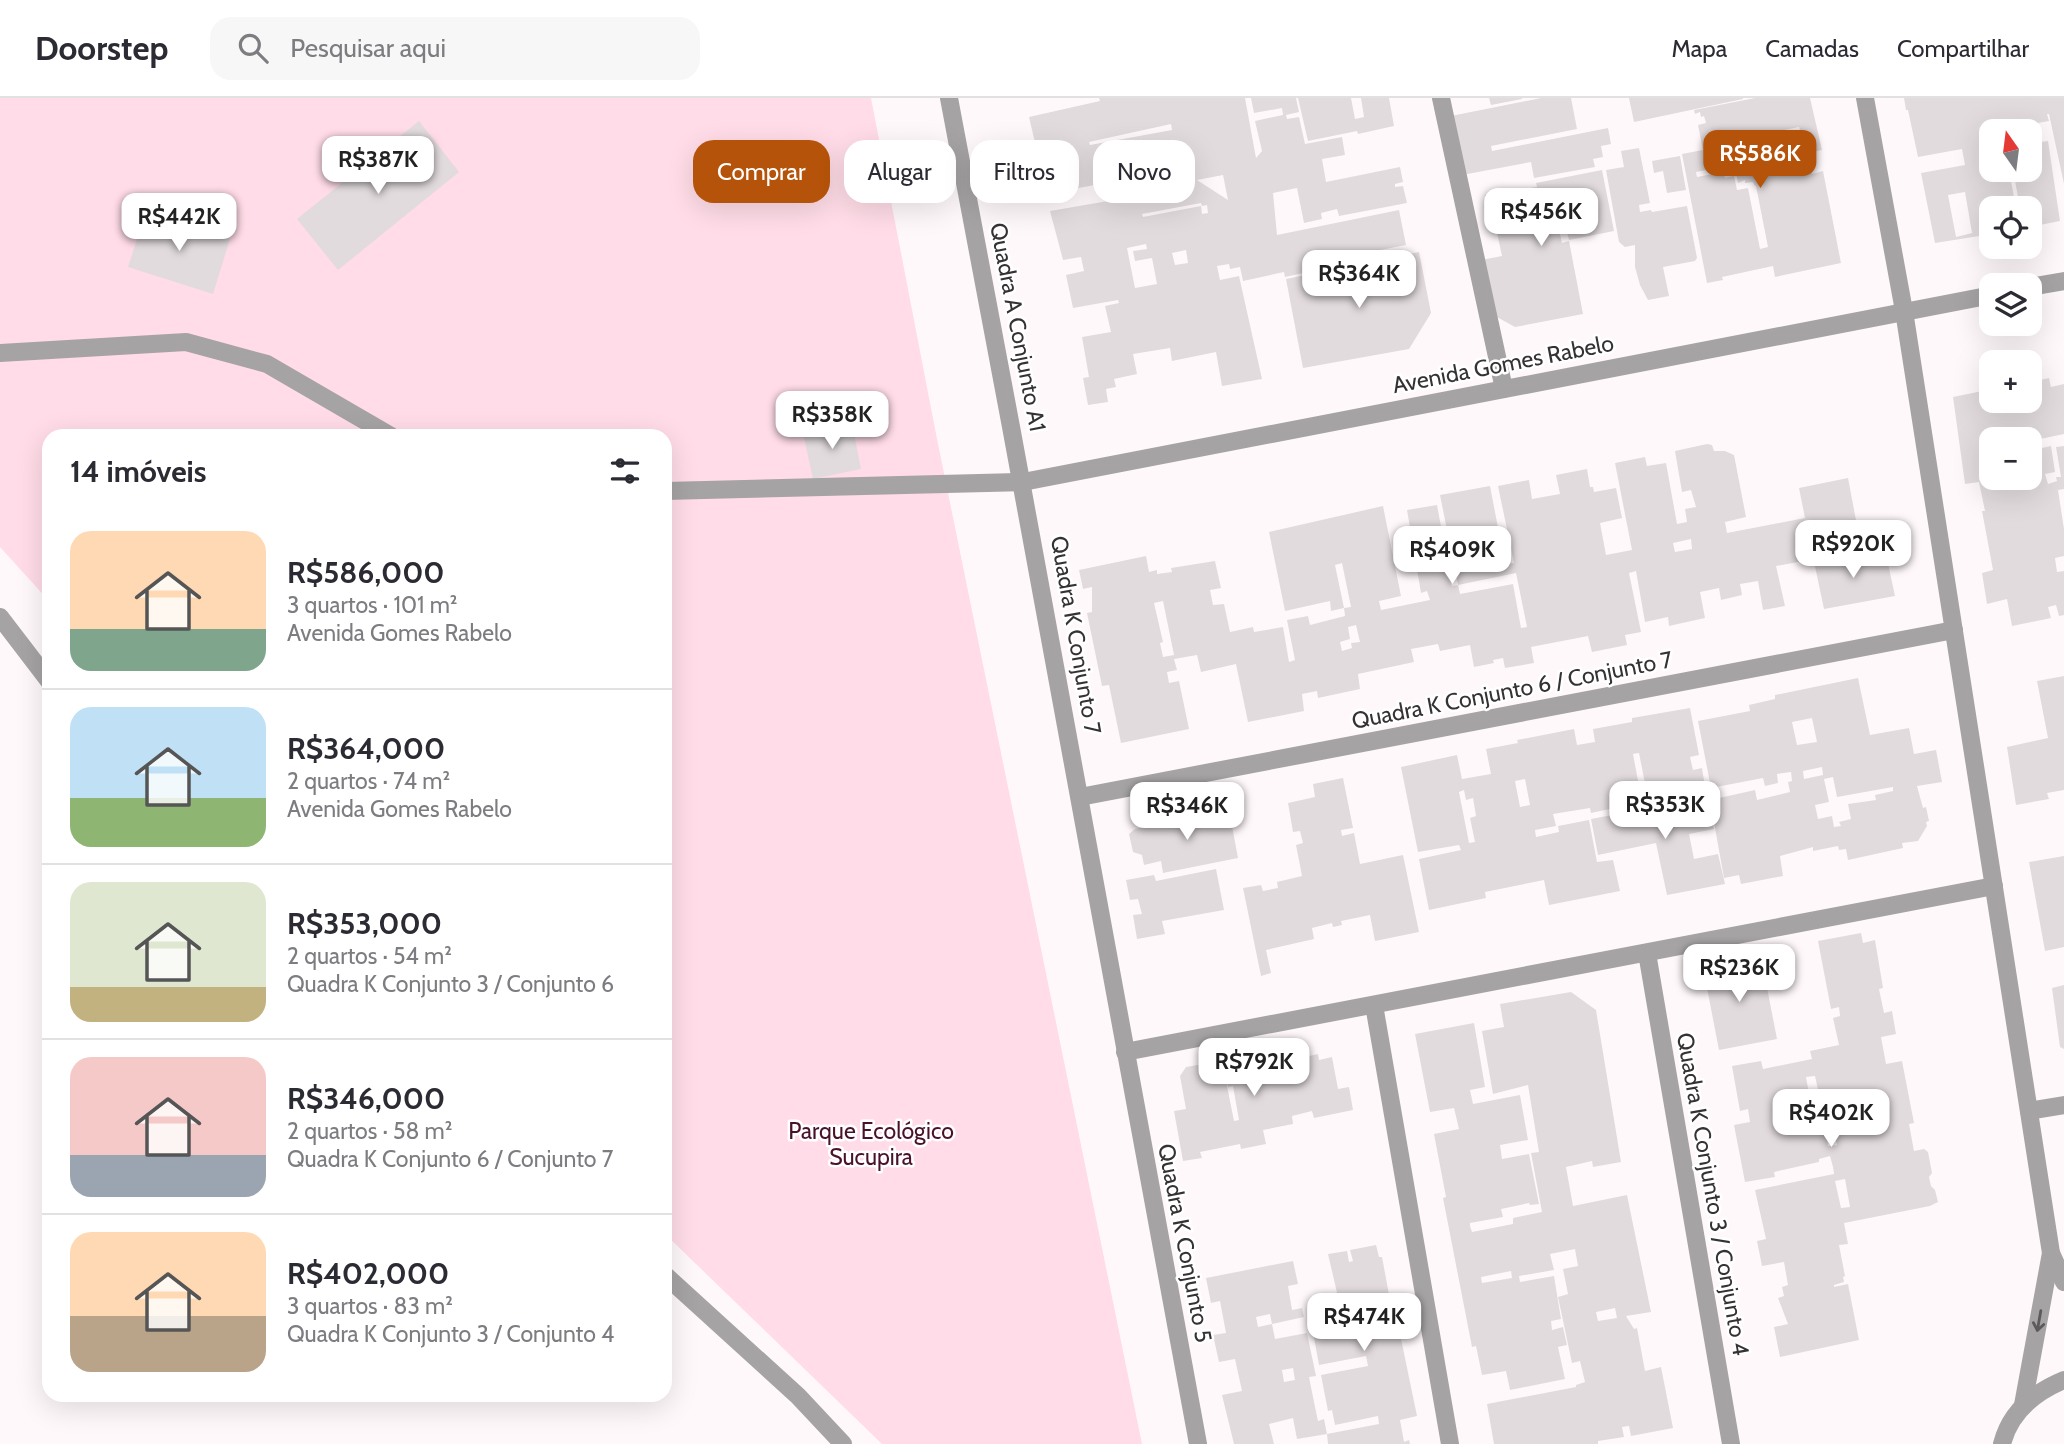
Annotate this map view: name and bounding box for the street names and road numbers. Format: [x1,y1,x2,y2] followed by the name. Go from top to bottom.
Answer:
[984,220,1052,434] street label: Quadra A Conjunto A1
[1390,329,1616,399] street label: Avenida Gomes Rabelo
[1045,534,1107,737] street label: Quadra K Conjunto 7
[1349,645,1675,735] street label: Quadra K Conjunto 6 / Conjunto 7
[1671,1030,1755,1358] street label: Quadra K Conjunto 3 / Conjunto 4
[1152,1141,1218,1345] street label: Quadra K Conjunto 5

